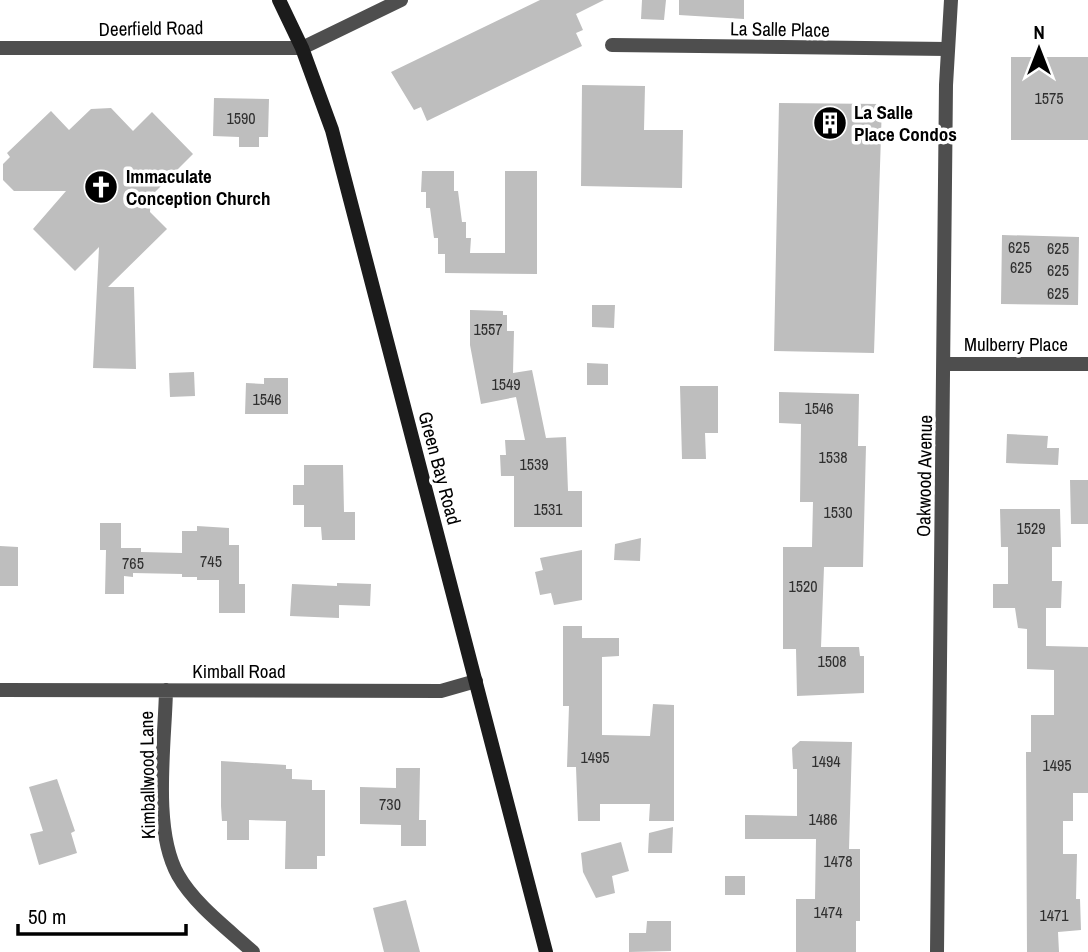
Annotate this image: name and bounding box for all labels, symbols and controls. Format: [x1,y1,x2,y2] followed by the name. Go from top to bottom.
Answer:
[98,14,204,42] street label: Deerfield Road
[1004,14,1074,84] north arrow
[730,15,830,43] street label: La Salle Place
[1033,19,1045,45] text: N
[1034,87,1064,109] house number: 1575
[854,99,957,147] place label: La Salle Place Condos
[811,104,849,142] building icon: La Salle Place Condos
[226,107,256,129] house number: 1590
[126,163,271,211] place label: Immaculate Conception Church
[82,168,120,206] church icon: Immaculate Conception Church
[1008,236,1030,258] house number: 625
[1047,237,1069,259] house number: 625
[1010,256,1032,278] house number: 625
[1047,259,1069,281] house number: 625
[1047,282,1069,304] house number: 625
[473,318,503,340] house number: 1557
[964,331,1068,357] street label: Mulberry Place
[491,373,521,395] house number: 1549
[252,388,282,410] house number: 1546
[804,397,834,419] house number: 1546
[412,409,468,527] street label: Green Bay Road
[910,415,938,537] street label: Oakwood Avenue
[818,446,848,468] house number: 1538
[519,453,549,475] house number: 1539
[533,498,563,520] house number: 1531
[823,501,853,523] house number: 1530
[1016,517,1046,539] house number: 1529
[200,550,222,572] house number: 745
[122,552,144,574] house number: 765
[788,575,818,597] house number: 1520
[817,650,847,672] house number: 1508
[192,658,286,684] street label: Kimball Road
[133,711,161,839] street label: Kimballwood Lane
[580,746,610,768] house number: 1495
[811,750,841,772] house number: 1494
[1042,754,1072,776] house number: 1495
[379,793,401,815] house number: 730
[808,808,838,830] house number: 1486
[823,850,853,872] house number: 1478
[18,892,186,936] scale bar
[813,901,843,923] house number: 1474
[28,902,66,931] text: 50 m
[1039,904,1069,926] house number: 1471

